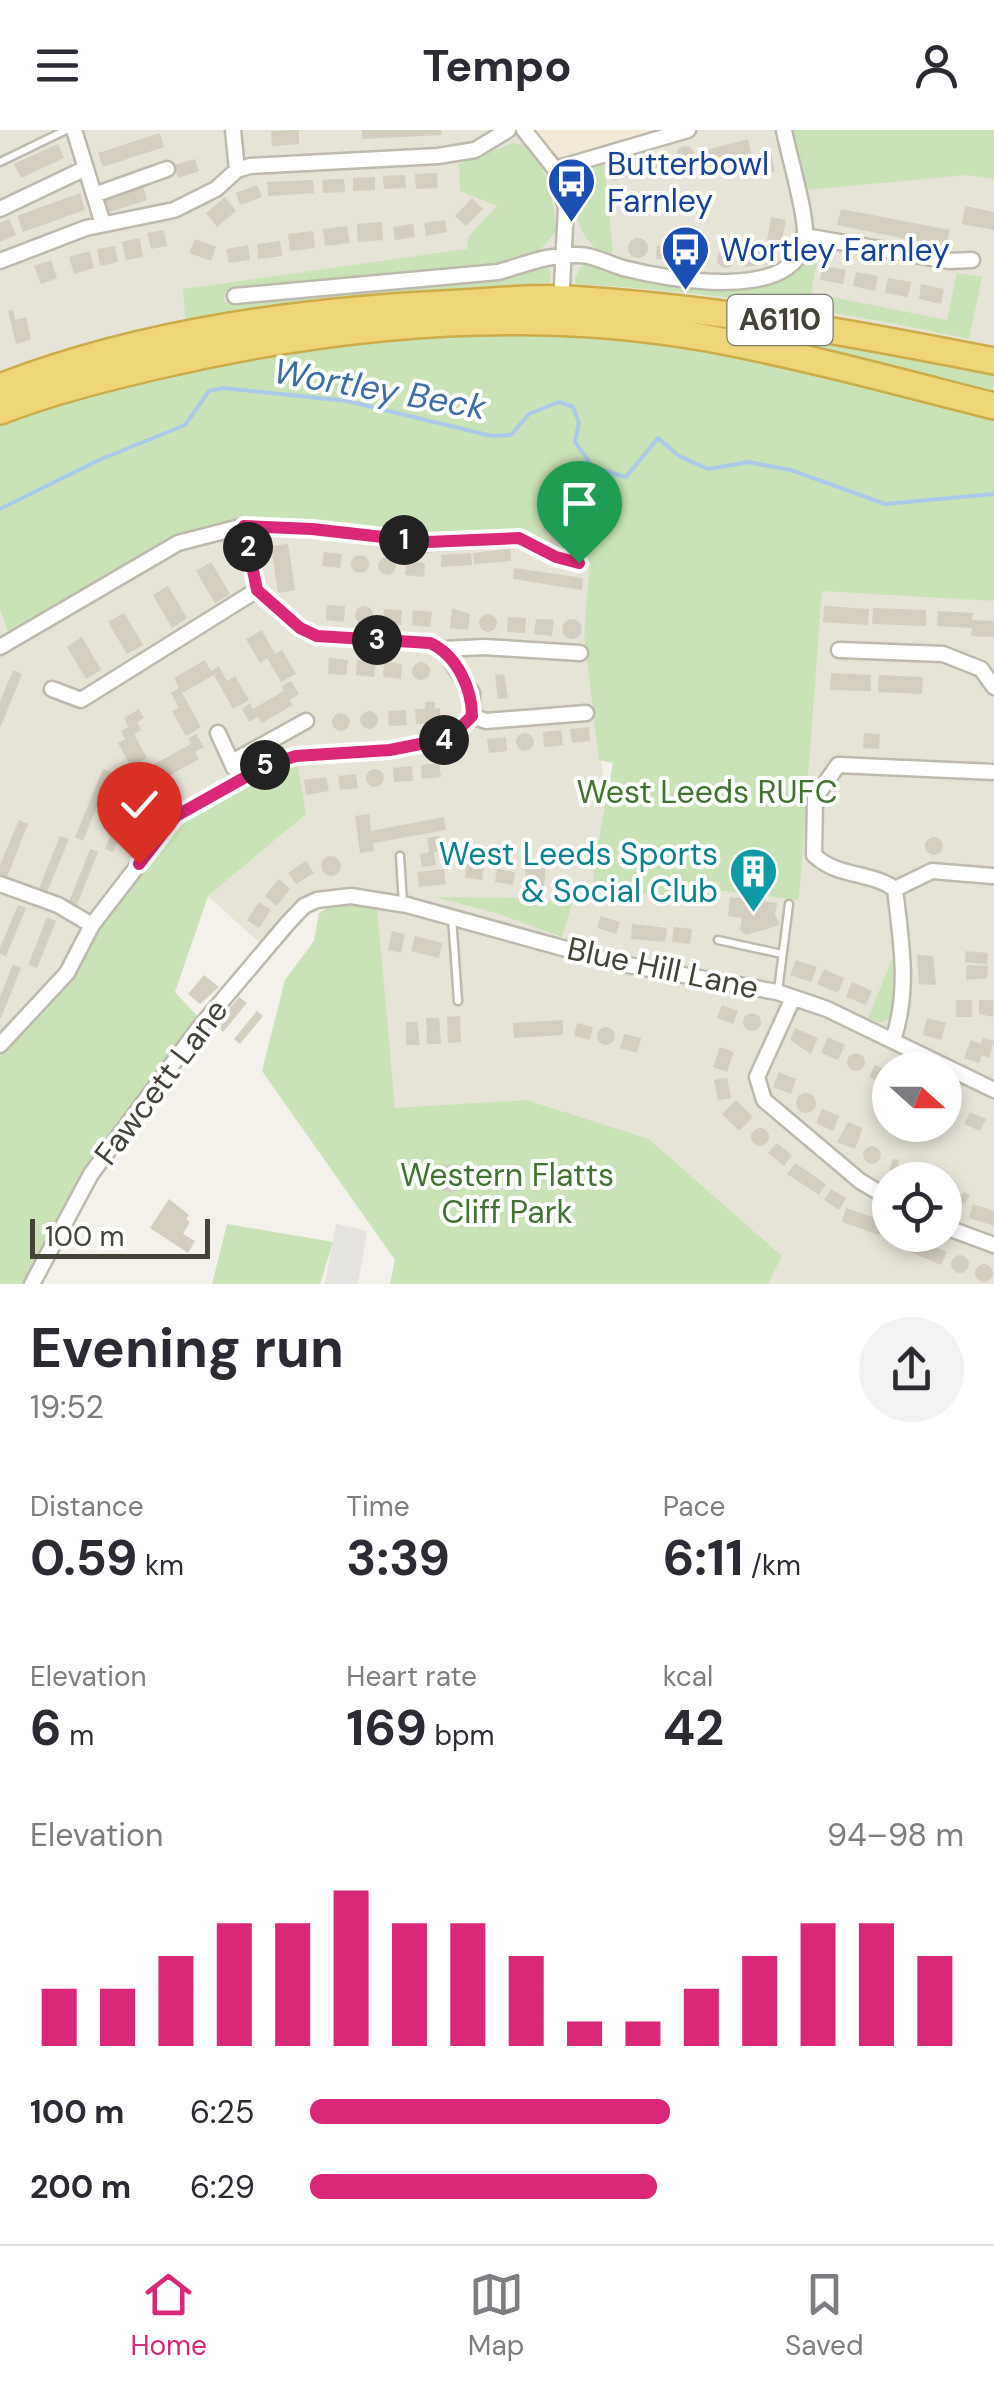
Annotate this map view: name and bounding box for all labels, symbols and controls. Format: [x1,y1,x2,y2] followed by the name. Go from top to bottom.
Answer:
[422,36,572,95] text: Tempo
[30,38,85,93] icon: menu
[909,38,964,93] icon: person
[607,143,769,222] place label: Butterbowl Farnley
[546,156,598,224] bus stop icon: Butterbowl Farnley
[659,224,711,292] bus stop icon: Wortley Farnley
[720,229,950,271] place label: Wortley Farnley
[728,295,832,345] road number: A6110
[270,348,490,430] water label: Wortley Beck
[537,461,622,564] pin
[552,476,607,531] icon: arrive
[379,515,429,565] pin: 1
[399,521,409,558] text: 1
[223,522,273,572] pin: 2
[240,528,256,565] text: 2
[352,615,402,665] pin: 3
[369,621,385,658] text: 3
[419,715,469,765] pin: 4
[435,721,453,758] text: 4
[240,740,290,790] pin: 5
[256,746,274,783] text: 5
[97,762,182,865] pin
[576,771,838,813] park label: West Leeds RUFC
[112,777,167,832] icon: check
[439,833,718,912] place label: West Leeds Sports & Social Club
[727,846,779,914] building icon: West Leeds Sports & Social Club
[563,927,763,1009] street label: Blue Hill Lane
[85,991,237,1173] street label: Fawcett Lane
[872,1052,962,1142] north arrow
[872,1052,962,1252] map controls
[400,1154,614,1233] park label: Western Flatts Cliff Park
[872,1162,962,1252] button: locate
[30,1214,210,1258] scale bar
[45,1218,124,1255] text: 100 m
[30,1312,344,1384] text: Evening run
[859,1317,964,1422] button: share
[30,1386,104,1428] text: 19:52
[30,1488,144,1525] text: Distance
[346,1488,410,1525] text: Time
[663,1488,725,1525] text: Pace
[30,1525,137,1591] text: 0.59
[346,1525,450,1591] text: 3:39
[663,1525,743,1591] text: 6:11
[137,1547,184,1584] text: km
[743,1547,801,1584] text: /km
[30,1658,147,1695] text: Elevation
[346,1658,477,1695] text: Heart rate
[663,1658,713,1695] text: kcal
[30,1695,62,1761] text: 6
[346,1695,427,1761] text: 169
[663,1695,724,1761] text: 42
[62,1717,94,1754] text: m
[427,1717,494,1754] text: bpm
[30,1814,163,1856] text: Elevation
[827,1814,964,1856] text: 94–98 m
[30,2091,124,2133] text: 100 m
[190,2091,255,2133] text: 6:25
[30,2166,131,2208] text: 200 m
[190,2166,255,2208] text: 6:29
[130,2267,207,2364] tab: Home
[468,2267,524,2364] tab: Map
[785,2267,864,2364] tab: Saved

